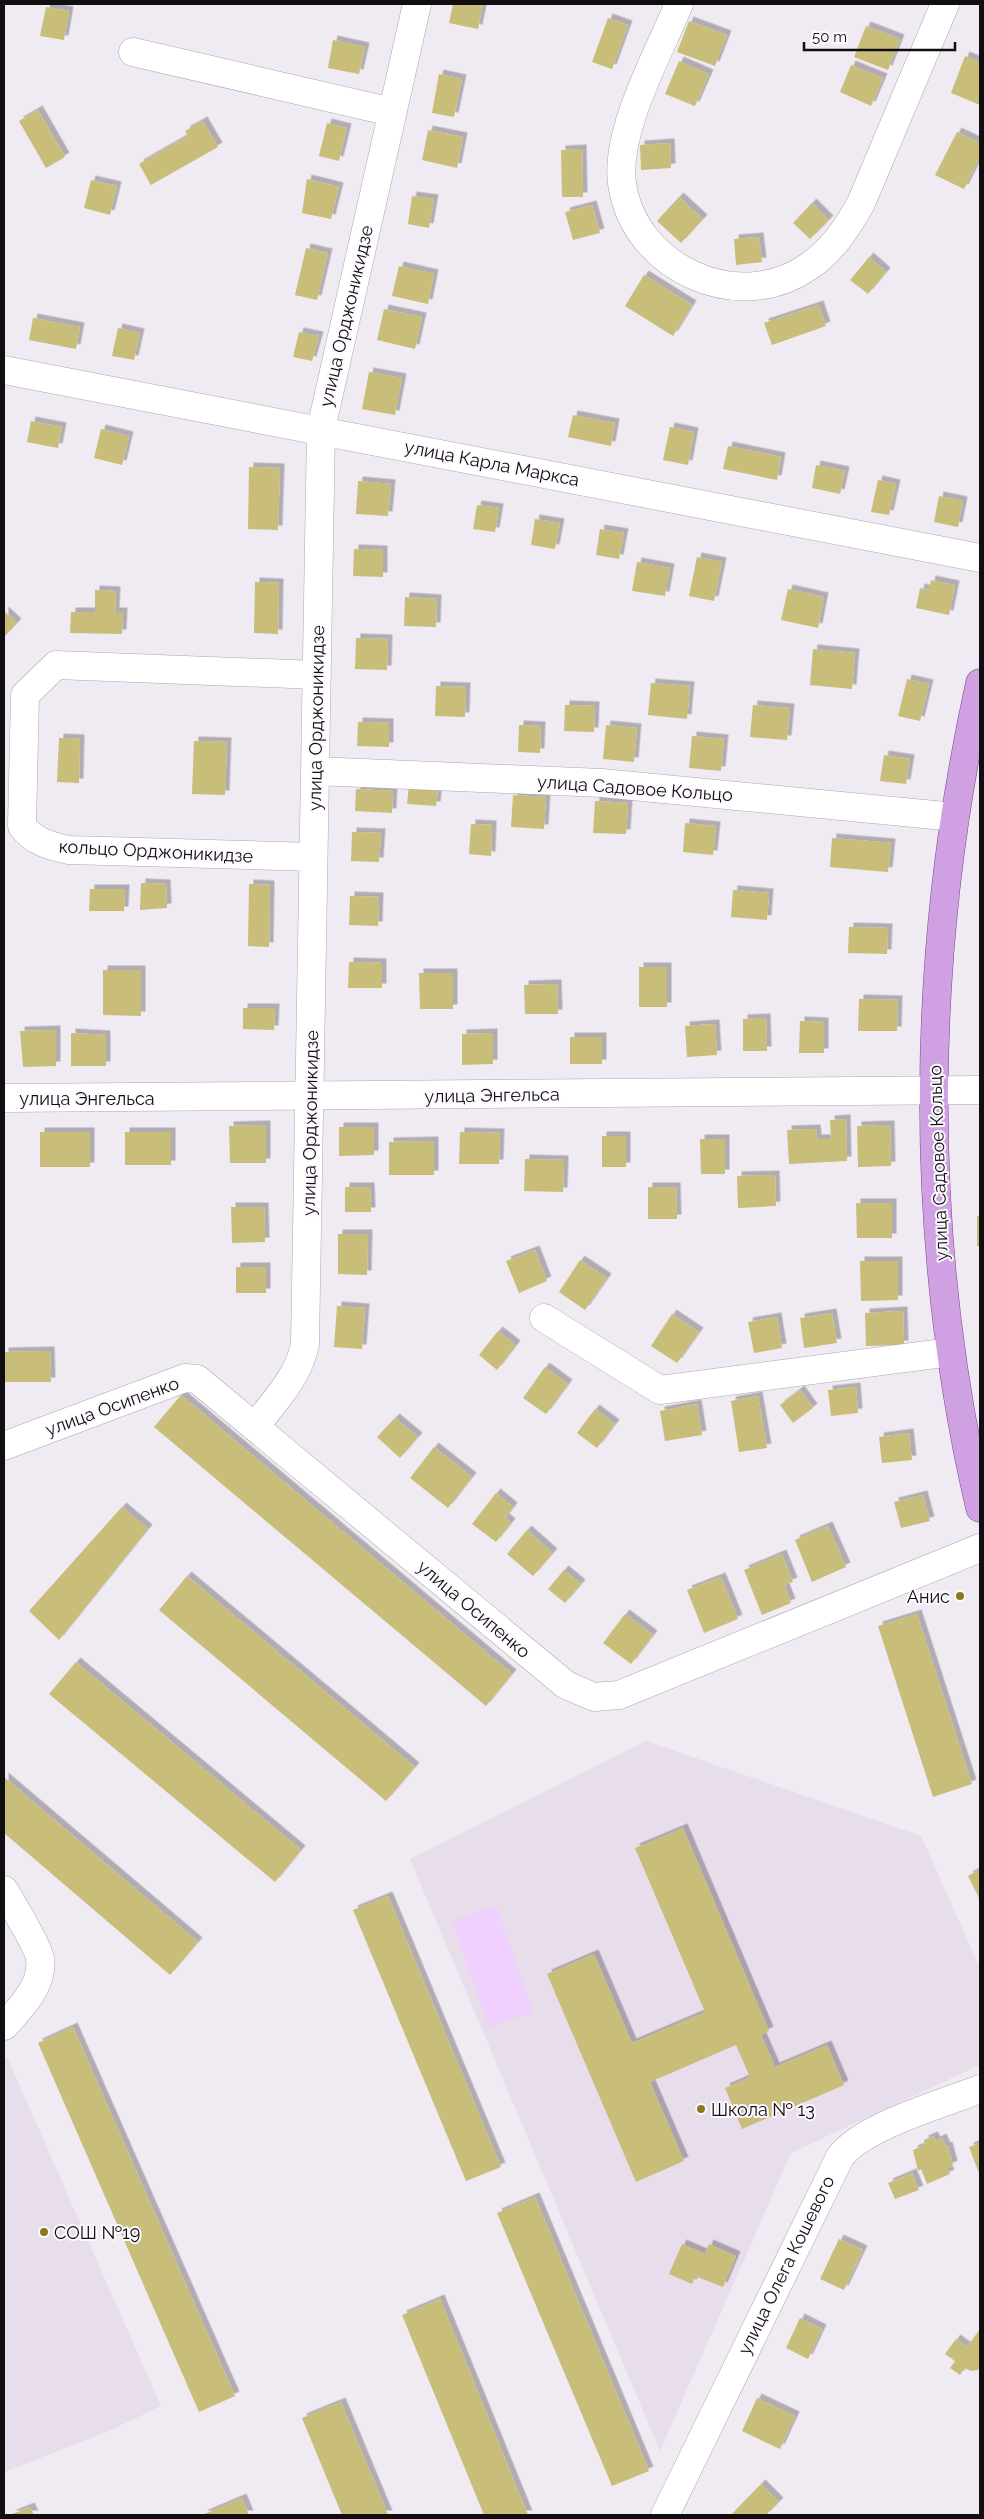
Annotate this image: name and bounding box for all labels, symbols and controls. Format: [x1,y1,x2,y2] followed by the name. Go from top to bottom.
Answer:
[804,20,955,52] scale bar
[812,28,847,46] text: 50 m
[315,223,377,409] street label: улица Орджоникидзе
[403,436,581,490] street label: улица Карла Маркса
[304,624,328,811] street label: улица Орджоникидзе
[536,771,734,805] street label: улица Садовое Кольцо
[58,835,254,867] street label: кольцо Орджоникидзе
[298,1029,322,1216] street label: улица Орджоникидзе
[924,1064,952,1261] street label: улица Садовое Кольцо
[424,1083,560,1107] street label: улица Энгельса
[19,1088,155,1109] street label: улица Энгельса
[42,1372,182,1440] street label: улица Осипенко
[413,1556,535,1662] street label: улица Осипенко
[907,1586,950,1607] place label: Анис
[954,1590,966,1602] marker: Анис
[711,2099,815,2120] place label: Школа № 13
[695,2103,707,2115] marker: Школа № 13
[734,2172,839,2358] street label: улица Олега Кошевого
[54,2222,140,2243] place label: СОШ №19
[38,2226,50,2238] marker: СОШ №19

